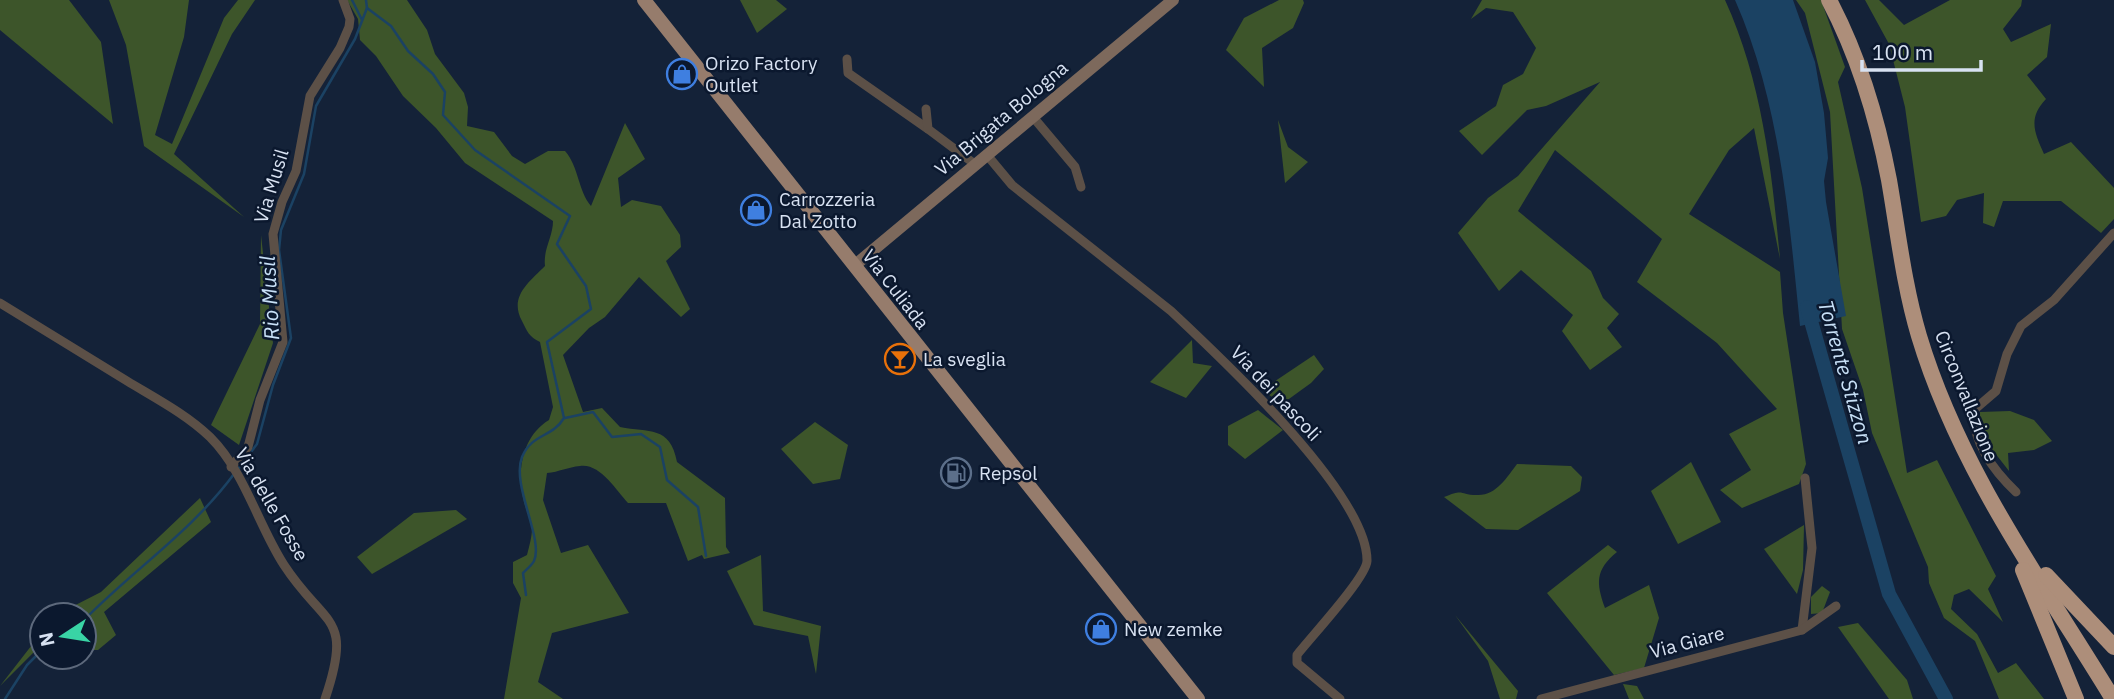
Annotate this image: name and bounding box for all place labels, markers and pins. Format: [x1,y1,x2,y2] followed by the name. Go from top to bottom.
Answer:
[705,51,818,97] place label: Orizo Factory Outlet
[665,57,699,91] shop icon: Orizo Factory Outlet
[779,187,875,233] place label: Carrozzeria Dal Zotto
[739,193,773,227] shop icon: Carrozzeria Dal Zotto
[883,342,917,376] bar icon: La sveglia
[923,347,1006,371] place label: La sveglia
[939,456,973,490] fuel station icon: Repsol
[979,461,1037,485] place label: Repsol
[1084,612,1118,646] shop icon: New zemke
[1124,617,1223,641] place label: New zemke

